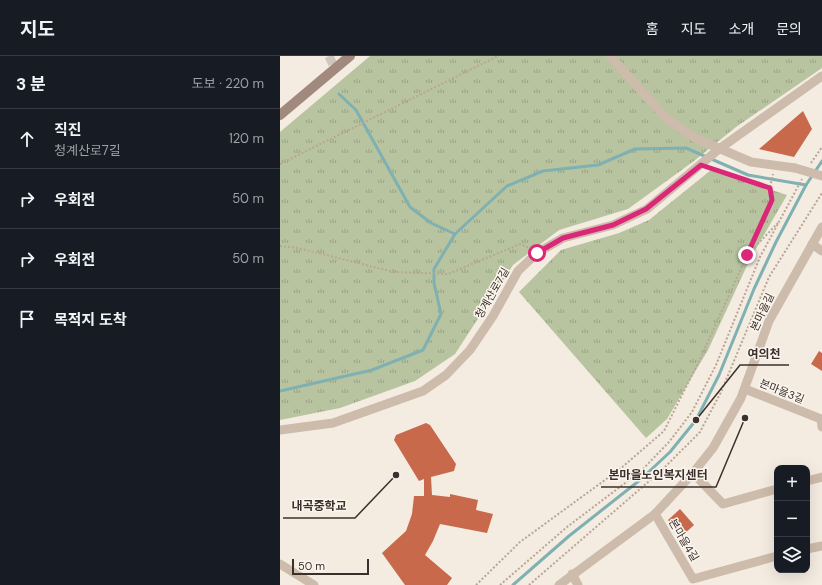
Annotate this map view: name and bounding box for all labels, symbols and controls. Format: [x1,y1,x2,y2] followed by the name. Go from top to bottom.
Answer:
[20,17,55,42] text: 지도
[646,20,659,38] text: 홈
[681,20,706,38] text: 지도
[728,20,754,38] text: 소개
[776,20,802,38] text: 문의
[16,73,46,95] text: 3 분
[192,75,264,92] text: 도보 · 220 m
[54,120,82,140] text: 직진
[16,128,38,150] icon: ahead
[229,130,264,147] text: 120 m
[54,142,121,159] text: 청계산로7길
[16,188,38,210] icon: right
[54,190,95,210] text: 우회전
[232,190,264,207] text: 50 m
[528,244,546,262] route start
[738,246,756,264] route end
[16,248,38,270] icon: right
[54,250,95,270] text: 우회전
[232,250,264,267] text: 50 m
[472,265,512,321] street label: 청계산로7길
[747,291,777,333] street label: 본마을길
[16,308,38,330] icon: arrive
[54,310,127,330] text: 목적지 도착
[740,341,789,365] callout: 여의천
[747,346,781,362] text: 여의천
[758,376,806,406] street label: 본마을3길
[601,463,716,487] callout: 본마을노인복지센터
[774,465,810,573] map controls
[774,465,810,501] button: +
[608,467,708,483] text: 본마을노인복지센터
[283,494,355,518] callout: 내곡중학교
[291,498,347,514] text: 내곡중학교
[774,501,810,537] button: −
[666,516,702,564] street label: 본마을4길
[774,537,810,573] button: layers
[292,557,369,576] scale bar
[298,559,325,573] text: 50 m

